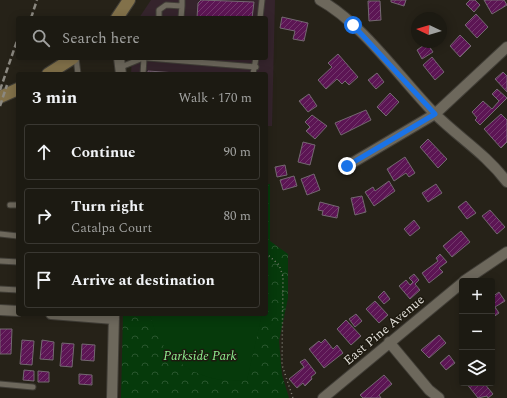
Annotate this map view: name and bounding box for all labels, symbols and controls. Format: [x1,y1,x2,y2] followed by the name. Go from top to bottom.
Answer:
[411,12,447,48] north arrow
[16,16,268,60] search box
[344,16,362,34] route start
[30,27,52,49] icon: search
[62,27,140,50] text: Search here
[32,85,77,111] text: 3 min
[178,88,252,108] text: Walk · 170 m
[33,141,55,163] icon: ahead
[71,141,136,164] text: Continue
[224,142,251,162] text: 90 m
[338,157,356,175] route end
[71,195,144,218] text: Turn right
[33,205,55,227] icon: right
[224,206,251,226] text: 80 m
[71,218,152,238] text: Catalpa Court
[33,269,55,291] icon: arrive
[71,269,215,292] text: Arrive at destination
[459,278,495,386] map controls
[459,278,495,314] button: +
[339,290,429,370] street label: East Pine Avenue
[459,314,495,350] button: −
[163,346,237,366] park label: Parkside Park
[459,350,495,386] button: layers

